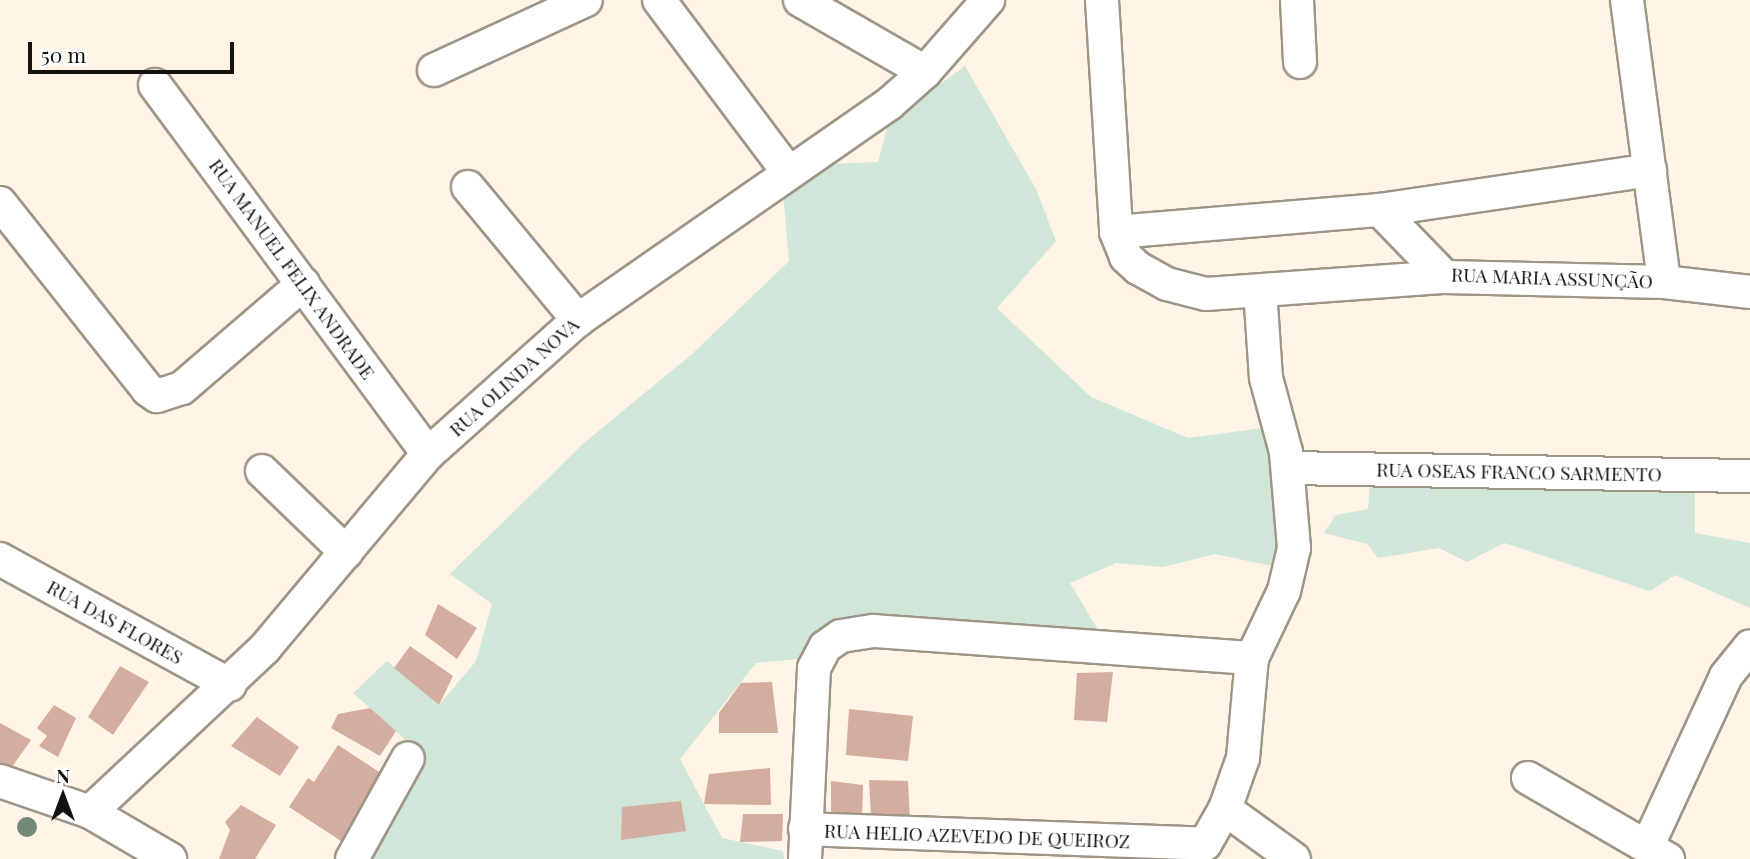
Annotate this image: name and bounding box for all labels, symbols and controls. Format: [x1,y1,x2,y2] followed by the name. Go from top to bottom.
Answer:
[32,28,238,72] scale bar
[41,40,86,68] text: 50 m
[204,154,380,384] street label: RUA MANUEL FELIX ANDRADE
[1450,263,1654,293] street label: RUA MARIA ASSUNÇÃO
[445,313,583,441] street label: RUA OLINDA NOVA
[1376,458,1662,486] street label: RUA OSEAS FRANCO SARMENTO
[43,575,187,669] street label: RUA DAS FLORES
[28,761,98,831] north arrow
[56,762,70,788] text: N
[823,819,1131,853] street label: RUA HELIO AZEVEDO DE QUEIROZ

